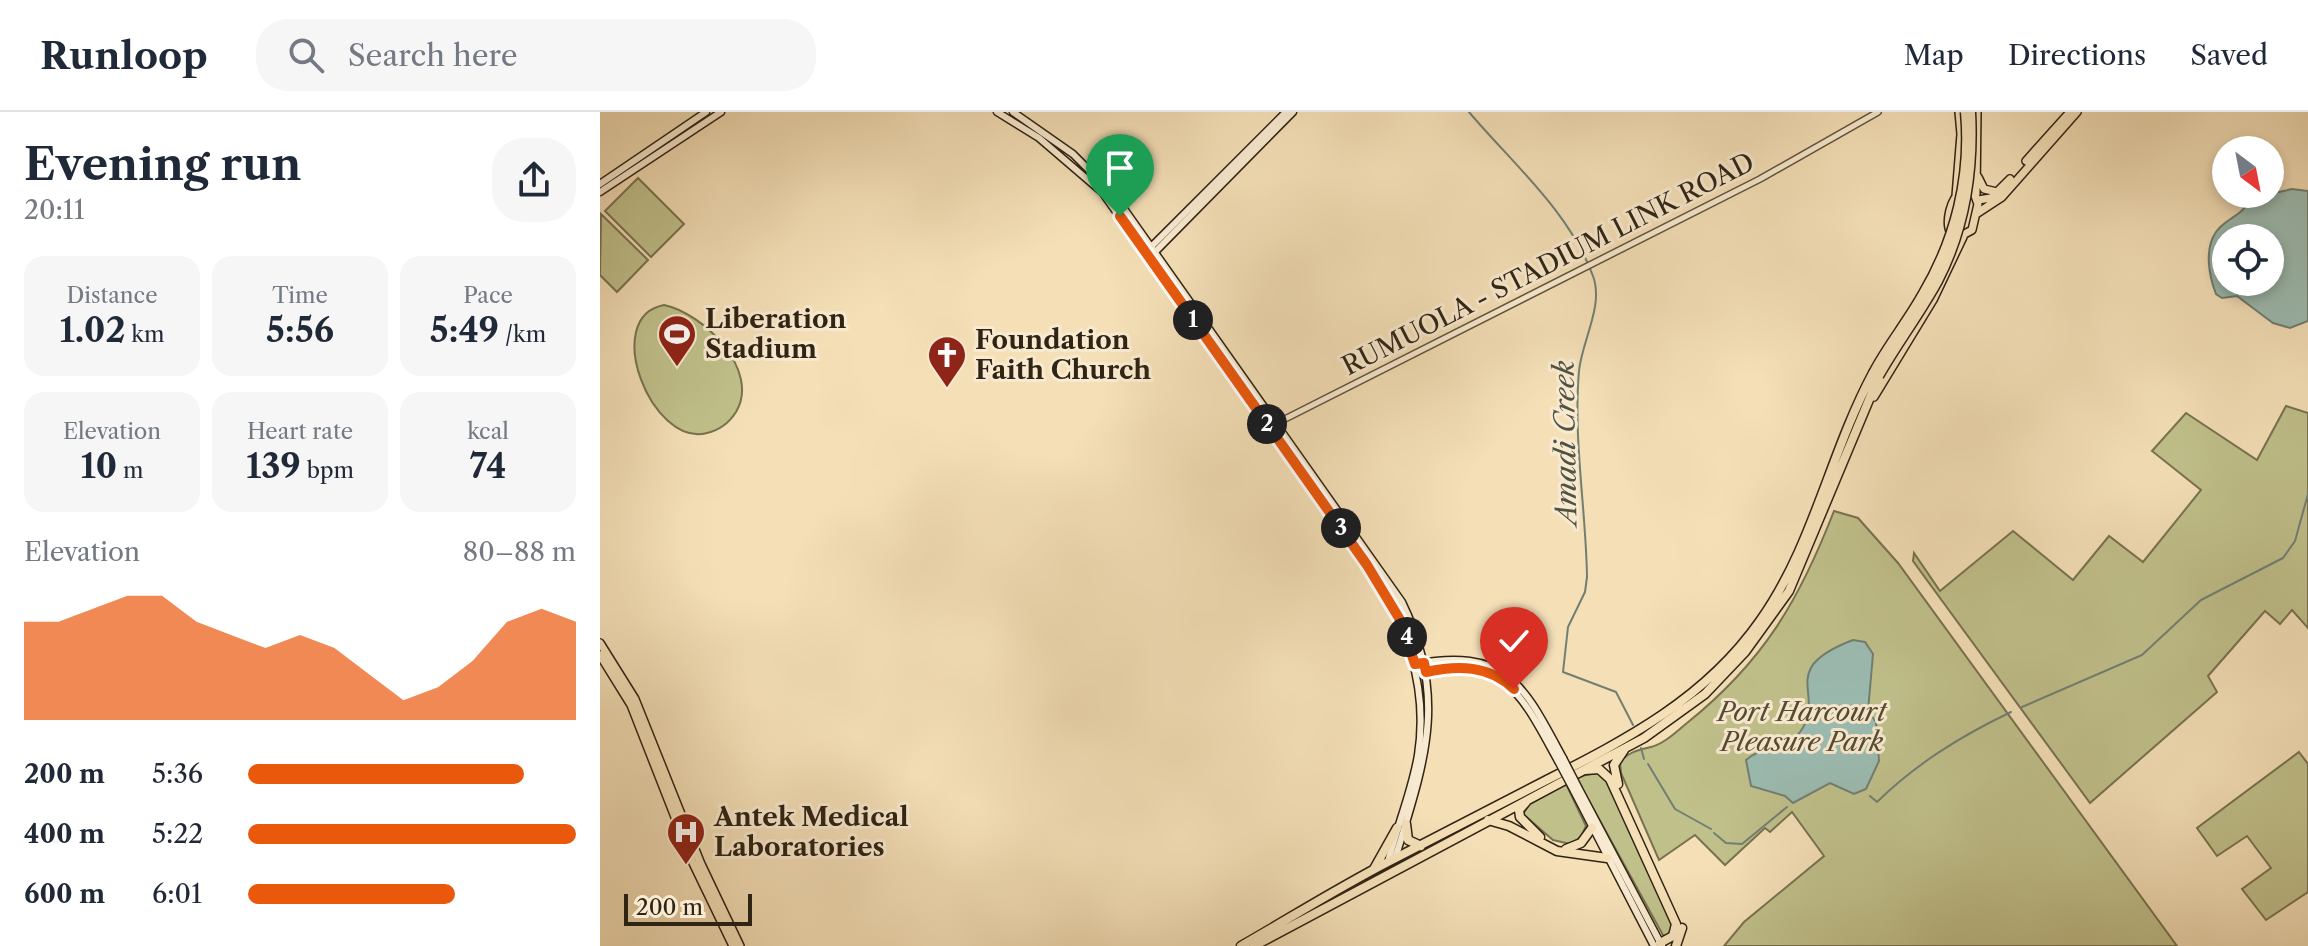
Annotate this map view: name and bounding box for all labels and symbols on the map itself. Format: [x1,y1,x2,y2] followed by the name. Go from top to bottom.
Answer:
[1086,134,1154,216] pin
[2212,136,2284,208] north arrow
[1337,146,1759,382] street label: RUMUOLA - STADIUM LINK ROAD
[1173,300,1213,340] pin: 1
[705,303,846,365] place label: Liberation Stadium
[656,313,698,368] sports icon: Liberation Stadium
[975,324,1151,386] place label: Foundation Faith Church
[926,334,968,389] church icon: Foundation Faith Church
[1547,360,1584,530] water label: Amadi Creek
[1247,404,1287,444] pin: 2
[1321,508,1361,548] pin: 3
[1480,607,1548,689] pin
[1387,617,1427,657] pin: 4
[1716,696,1888,758] park label: Port Harcourt Pleasure Park
[713,801,909,863] place label: Antek Medical Laboratories
[665,811,707,866] hospital icon: Antek Medical Laboratories
[624,890,752,926] scale bar

